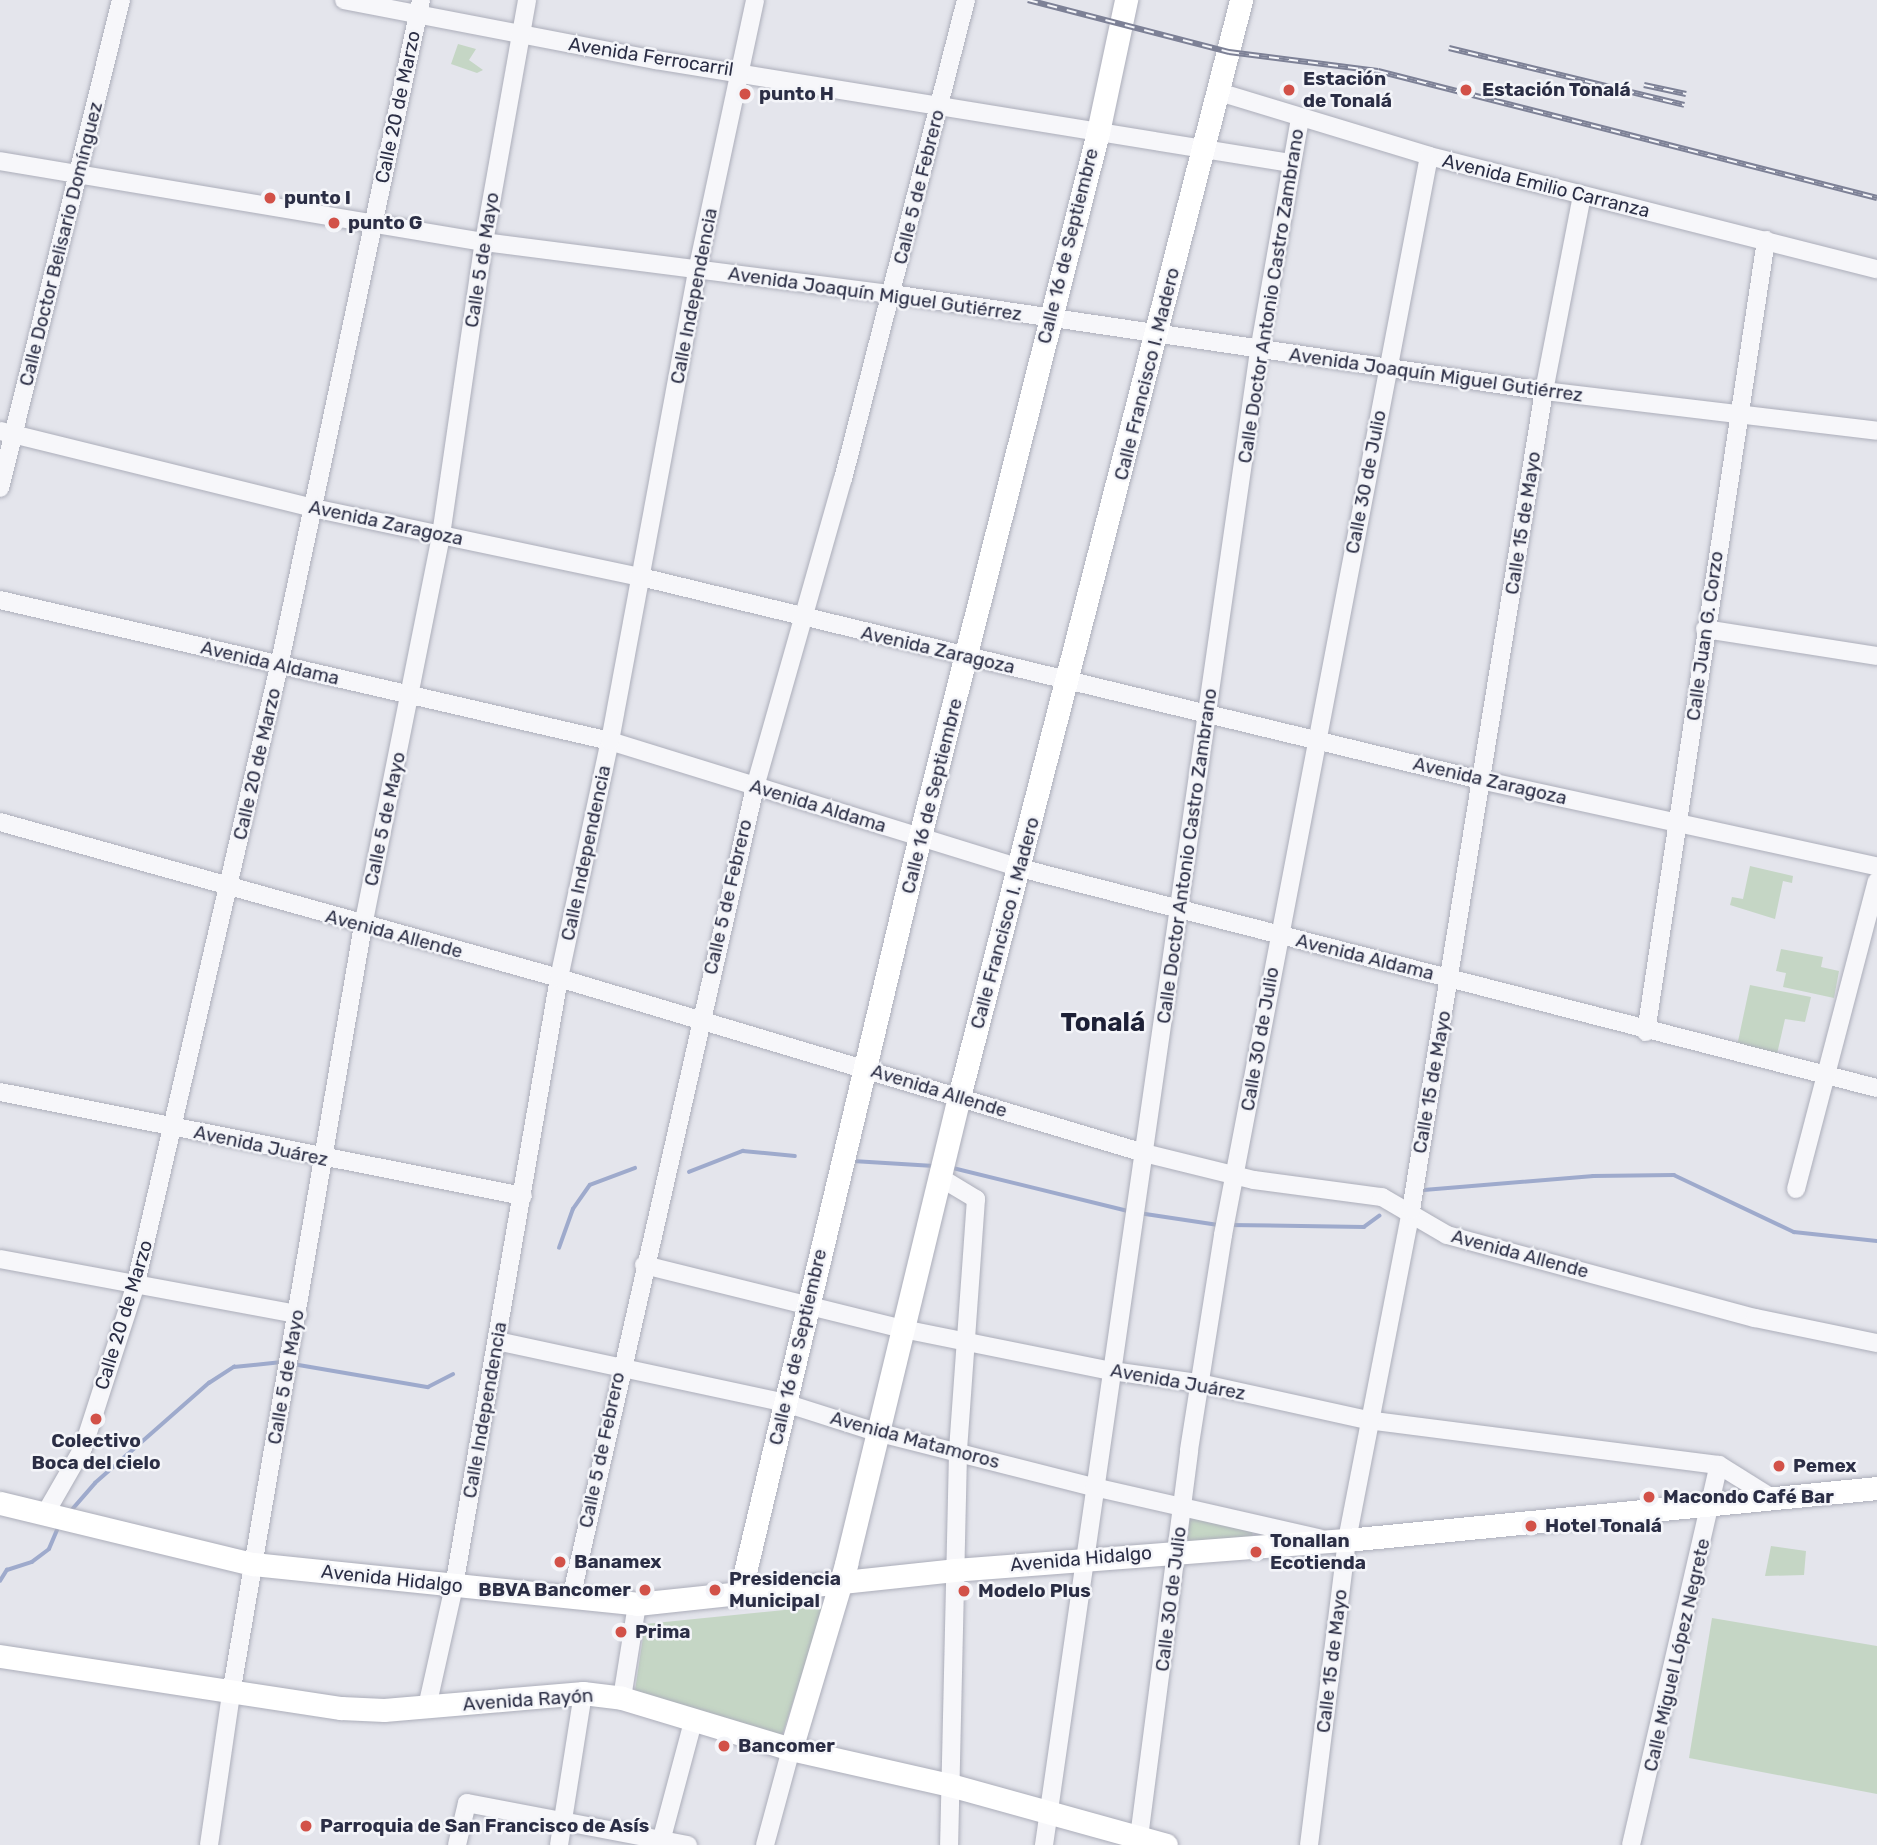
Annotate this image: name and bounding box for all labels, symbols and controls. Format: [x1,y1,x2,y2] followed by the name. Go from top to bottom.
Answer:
[371,29,425,185] street label: Calle 20 de Marzo
[567,33,735,81] street label: Avenida Ferrocarril
[1303,68,1392,112] place label: Estación de Tonalá
[1482,79,1631,101] place label: Estación Tonalá
[1456,80,1476,100] marker: Estación Tonalá
[1281,82,1297,98] marker: Estación de Tonalá
[759,83,834,105] place label: punto H
[737,86,753,102] marker: punto H
[15,99,107,389] street label: Calle Doctor Belisario Domínguez
[889,107,949,267] street label: Calle 5 de Febrero
[1233,127,1309,465] street label: Calle Doctor Antonio Castro Zambrano
[1033,146,1103,346] street label: Calle 16 de Septiembre
[1440,149,1652,223] street label: Avenida Emilio Carranza
[284,187,351,209] place label: punto I
[262,190,278,206] marker: punto I
[460,191,504,329] street label: Calle 5 de Mayo
[666,206,722,386] street label: Calle Independencia
[348,212,422,234] place label: punto G
[326,215,342,231] marker: punto G
[727,262,1023,326] street label: Avenida Joaquín Miguel Gutiérrez
[1110,265,1184,483] street label: Calle Francisco I. Madero
[1288,343,1584,407] street label: Avenida Joaquín Miguel Gutiérrez
[1341,408,1391,556] street label: Calle 30 de Julio
[1500,450,1546,596] street label: Calle 15 de Mayo
[307,496,465,550] street label: Avenida Zaragoza
[1682,550,1728,722] street label: Calle Juan G. Corzo
[859,621,1017,679] street label: Avenida Zaragoza
[198,636,342,690] street label: Avenida Aldama
[228,686,286,842] street label: Calle 20 de Marzo
[1152,686,1222,1026] street label: Calle Doctor Antonio Castro Zambrano
[897,696,967,896] street label: Calle 16 de Septiembre
[360,750,410,888] street label: Calle 5 de Mayo
[1411,752,1569,810] street label: Avenida Zaragoza
[556,763,616,943] street label: Calle Independencia
[747,774,889,838] street label: Avenida Aldama
[966,815,1044,1031] street label: Calle Francisco I. Madero
[699,817,757,977] street label: Calle 5 de Febrero
[323,905,465,963] street label: Avenida Allende
[1293,929,1437,985] street label: Avenida Aldama
[1236,965,1284,1113] street label: Calle 30 de Julio
[1061,1007,1145,1039] district label: Tonalá
[1408,1009,1456,1155] street label: Calle 15 de Mayo
[868,1059,1010,1123] street label: Avenida Allende
[192,1121,330,1171] street label: Avenida Juárez
[1449,1225,1591,1283] street label: Avenida Allende
[90,1237,158,1393] street label: Calle 20 de Marzo
[764,1247,832,1447] street label: Calle 16 de Septiembre
[263,1308,309,1446] street label: Calle 5 de Mayo
[458,1320,512,1500] street label: Calle Independencia
[1109,1359,1247,1405] street label: Avenida Juárez
[574,1370,630,1530] street label: Calle 5 de Febrero
[828,1406,1002,1474] street label: Avenida Matamoros
[88,1411,104,1427] marker: Colectivo Boca del cielo
[31,1430,161,1474] place label: Colectivo Boca del cielo
[1793,1455,1857,1477] place label: Pemex
[1771,1458,1787,1474] marker: Pemex
[1663,1486,1834,1508] place label: Macondo Café Bar
[1641,1489,1657,1505] marker: Macondo Café Bar
[1545,1515,1662,1537] place label: Hotel Tonalá
[1523,1518,1539,1534] marker: Hotel Tonalá
[1151,1525,1191,1673] street label: Calle 30 de Julio
[1270,1530,1366,1574] place label: Tonallan Ecotienda
[1639,1536,1715,1774] street label: Calle Miguel López Negrete
[1009,1541,1153,1577] street label: Avenida Hidalgo
[1248,1544,1264,1560] marker: Tonallan Ecotienda
[574,1551,662,1573] place label: Banamex
[552,1554,568,1570] marker: Banamex
[320,1560,464,1598] street label: Avenida Hidalgo
[729,1568,841,1612] place label: Presidencia Municipal
[478,1579,631,1601] place label: BBVA Bancomer
[978,1580,1091,1602] place label: Modelo Plus
[637,1582,653,1598] marker: BBVA Bancomer
[707,1582,723,1598] marker: Presidencia Municipal
[956,1583,972,1599] marker: Modelo Plus
[1312,1588,1352,1734] street label: Calle 15 de Mayo
[635,1621,691,1643] place label: Prima
[613,1624,629,1640] marker: Prima
[462,1684,594,1716] street label: Avenida Rayón
[738,1735,835,1757] place label: Bancomer
[716,1738,732,1754] marker: Bancomer
[320,1815,650,1837] place label: Parroquia de San Francisco de Asís
[298,1818,314,1834] marker: Parroquia de San Francisco de Asís

